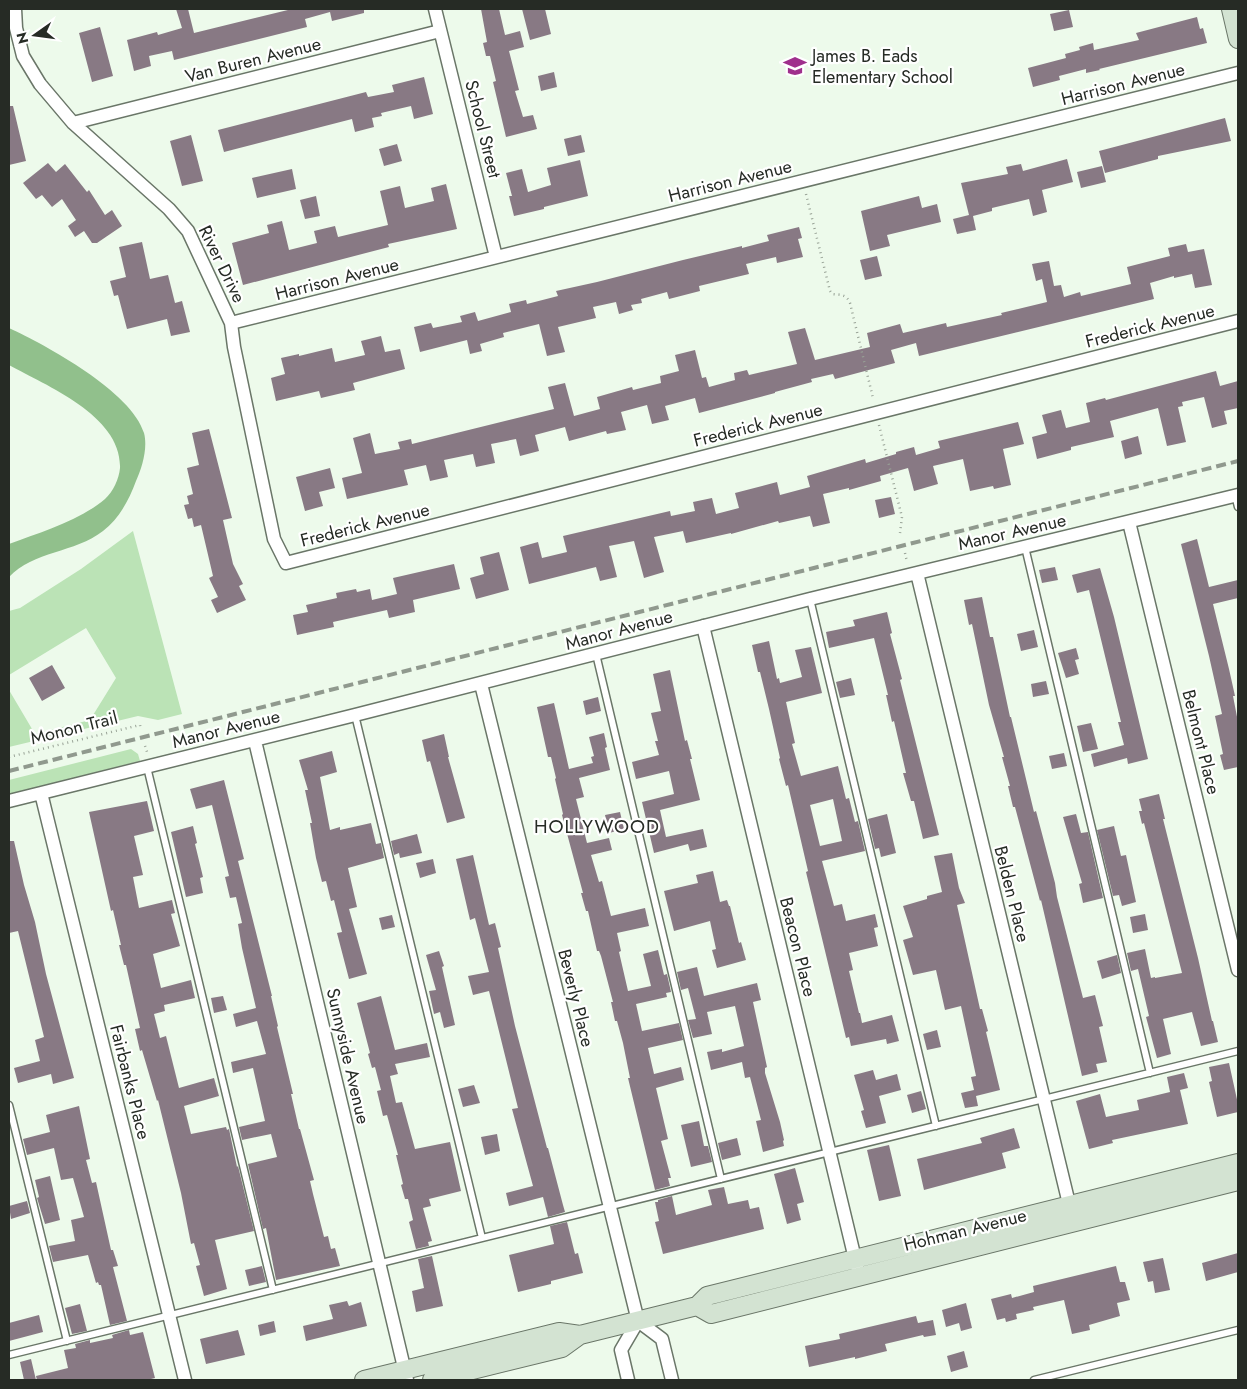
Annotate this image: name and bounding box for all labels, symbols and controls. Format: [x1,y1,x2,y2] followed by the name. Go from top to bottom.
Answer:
[10,10,60,60] north arrow
[11,30,33,46] text: N
[182,31,324,89] street label: Van Buren Avenue
[810,43,953,90] place label: James B. Eads Elementary School
[782,53,808,79] school or university icon: James B. Eads Elementary School
[1058,56,1188,112] street label: Harrison Avenue
[458,77,508,181] street label: School Street
[665,153,795,209] street label: Harrison Avenue
[192,221,252,307] street label: River Drive
[272,251,402,307] street label: Harrison Avenue
[1083,297,1217,355] street label: Frederick Avenue
[691,396,825,454] street label: Frederick Avenue
[298,496,432,554] street label: Frederick Avenue
[955,507,1069,557] street label: Manor Avenue
[562,603,676,657] street label: Manor Avenue
[1175,687,1227,797] street label: Belmont Place
[169,703,283,755] street label: Manor Avenue
[28,705,120,751] street label: Monon Trail
[534,813,660,840] district label: HOLLYWOOD
[987,843,1037,945] street label: Belden Place
[773,894,823,1000] street label: Beacon Place
[551,946,601,1050] street label: Beverly Place
[320,985,376,1127] street label: Sunnyside Avenue
[103,1022,157,1142] street label: Fairbanks Place
[901,1202,1029,1258] street label: Hohman Avenue

